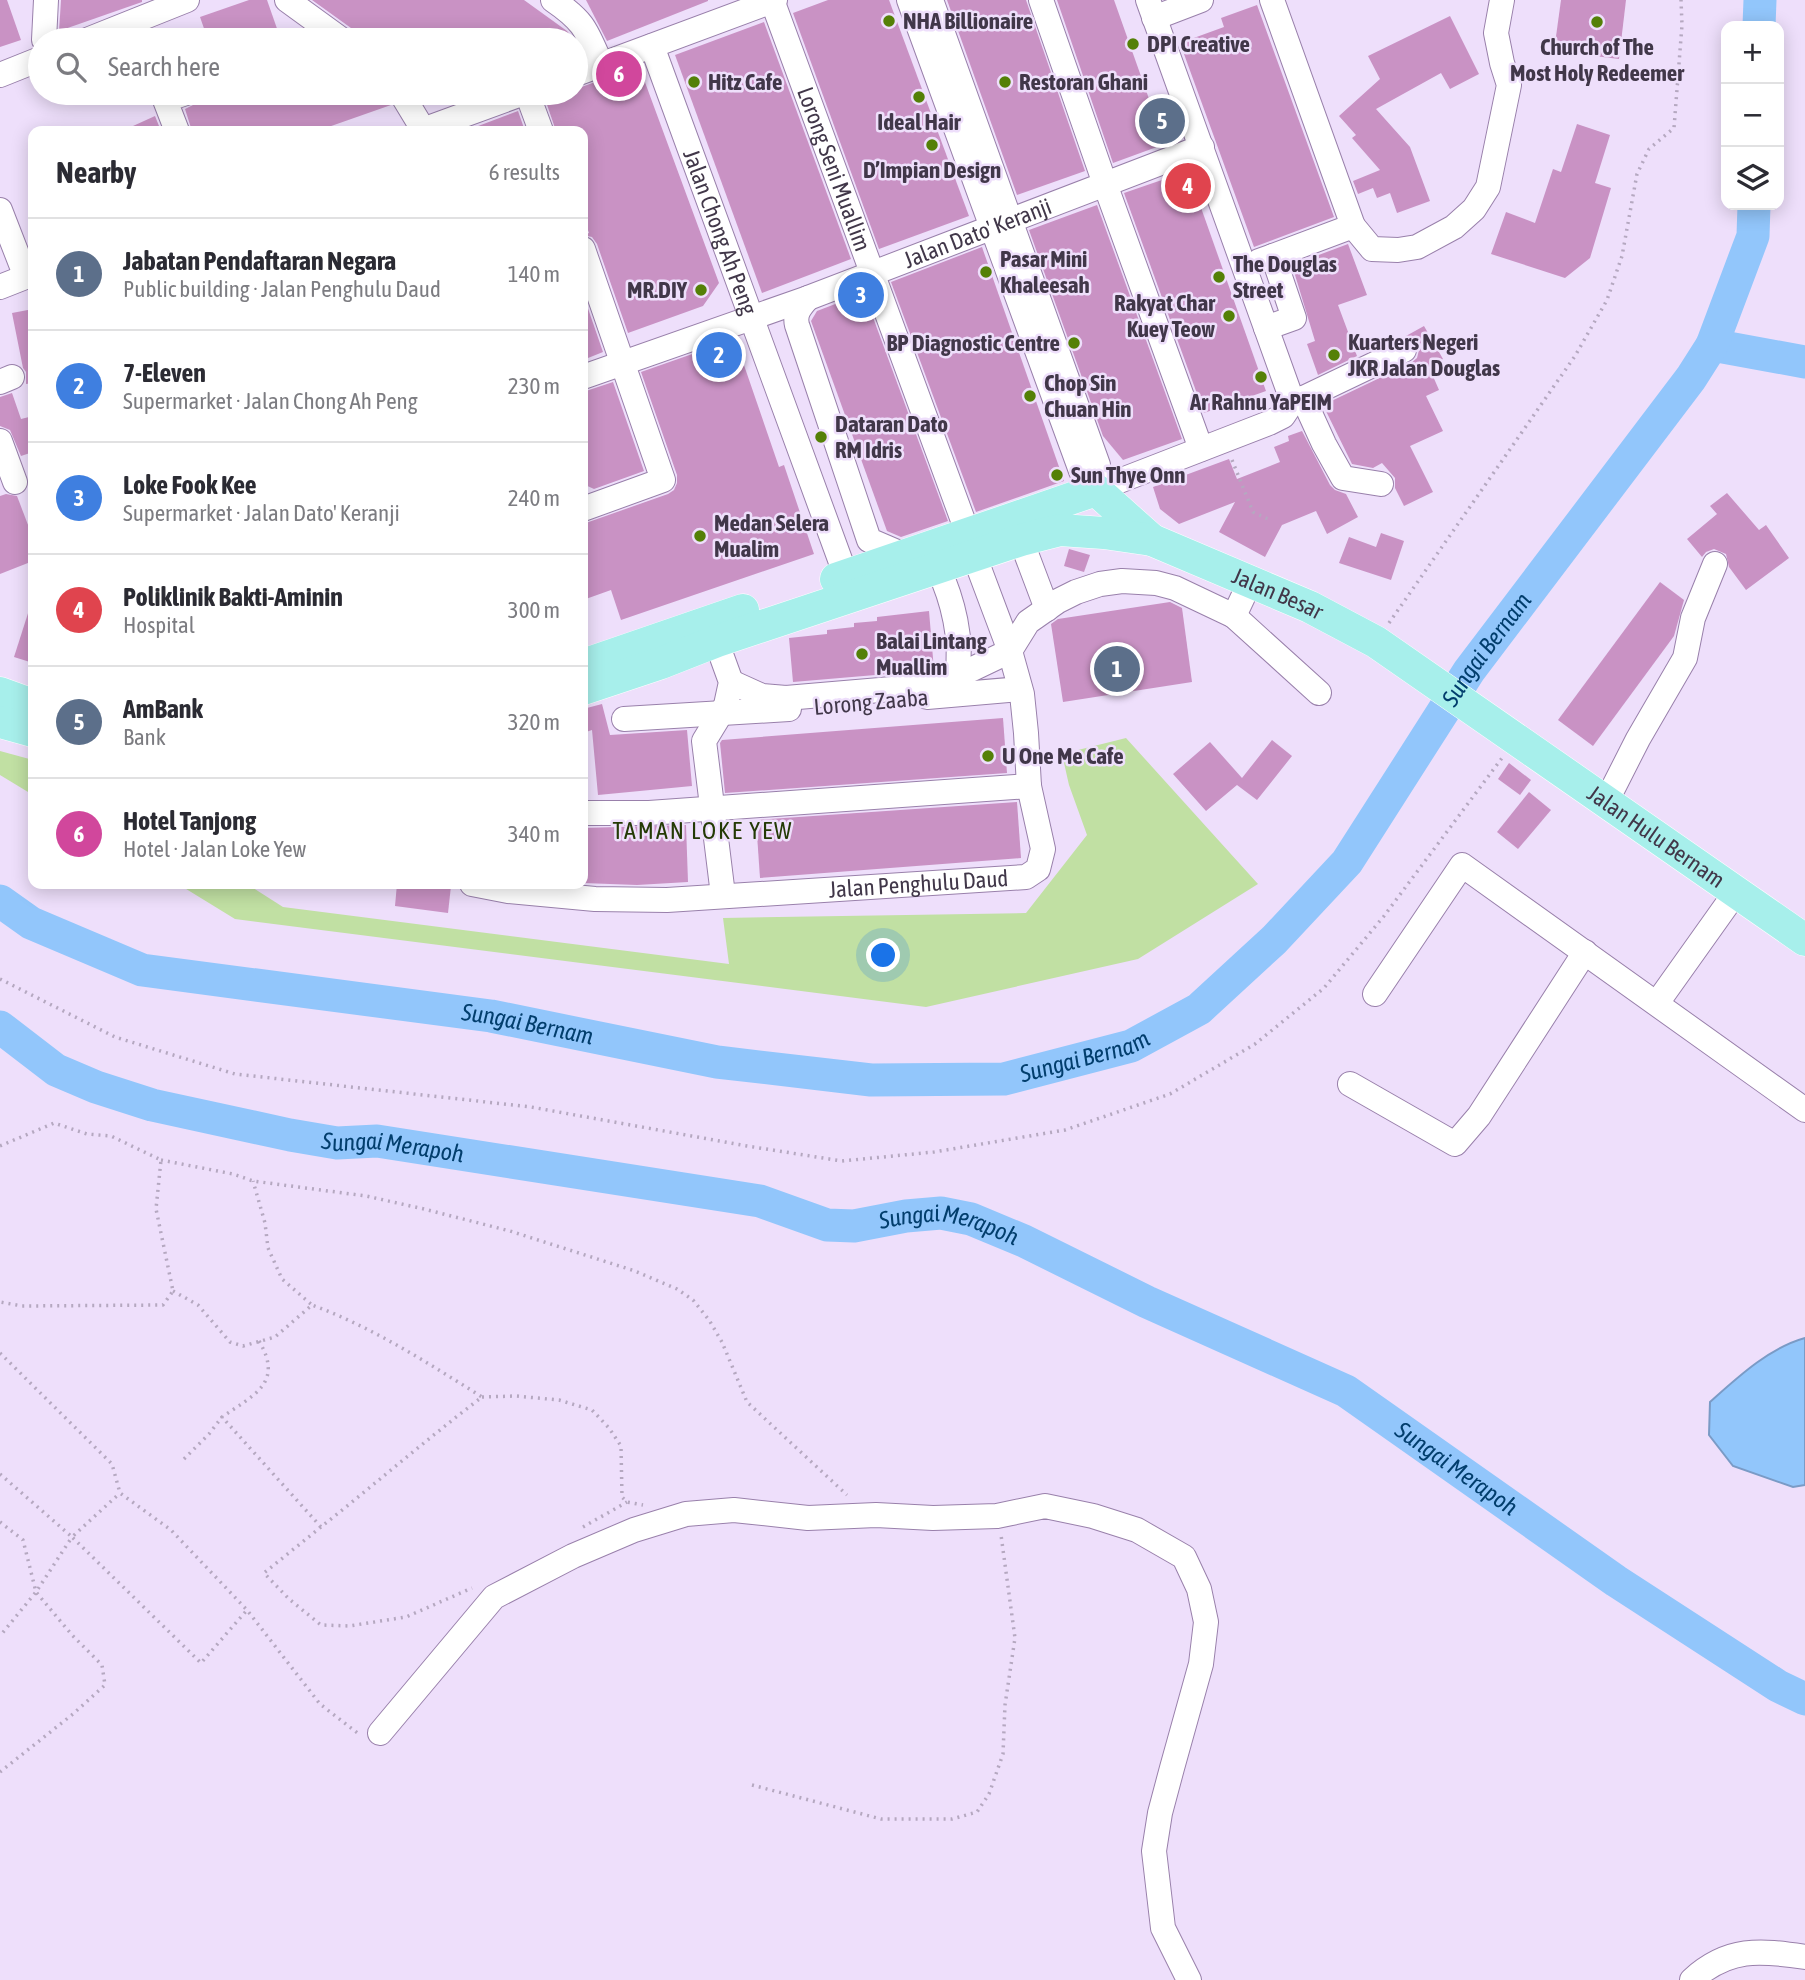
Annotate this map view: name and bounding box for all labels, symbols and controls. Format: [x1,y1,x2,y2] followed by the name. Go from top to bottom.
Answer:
[903,8,1033,34] place label: NHA Billionaire
[881,13,897,29] marker: NHA Billionaire
[1589,14,1605,30] marker: Church of The Most Holy Redeemer
[1721,21,1784,210] map controls
[1721,21,1784,84] button: +
[28,28,588,105] search box
[1147,31,1250,57] place label: DPI Creative
[1510,34,1685,86] place label: Church of The Most Holy Redeemer
[1125,36,1141,52] marker: DPI Creative
[52,48,90,86] icon: search
[596,48,642,100] pin: 6
[108,52,220,82] text: Search here
[708,69,783,95] place label: Hitz Cafe
[1019,69,1148,95] place label: Restoran Ghani
[686,74,702,90] marker: Hitz Cafe
[997,74,1013,90] marker: Restoran Ghani
[792,83,876,254] street label: Lorong Seni Muallim
[1721,84,1784,147] button: −
[911,89,927,105] marker: Ideal Hair
[1139,95,1185,147] pin: 5
[877,109,962,135] place label: Ideal Hair
[924,137,940,153] marker: D’Impian Design
[678,146,762,318] street label: Jalan Chong Ah Peng
[1721,147,1784,210] button: layers
[56,155,136,189] text: Nearby
[863,157,1001,183] place label: D’Impian Design
[489,159,560,185] text: 6 results
[1165,160,1211,212] pin: 4
[900,193,1055,273] street label: Jalan Dato' Keranji
[123,246,396,276] text: Jabatan Pendaftaran Negara
[1000,246,1090,298] place label: Pasar Mini Khaleesah
[1233,251,1337,303] place label: The Douglas Street
[74,261,84,287] text: 1
[508,261,560,287] text: 140 m
[978,264,994,280] marker: Pasar Mini Khaleesah
[838,269,884,321] pin: 3
[1211,269,1227,285] marker: The Douglas Street
[123,276,441,302] text: Public building · Jalan Penghulu Daud
[627,277,688,303] place label: MR.DIY
[693,282,709,298] marker: MR.DIY
[1114,290,1216,342] place label: Rakyat Char Kuey Teow
[1221,308,1237,324] marker: Rakyat Char Kuey Teow
[696,329,742,381] pin: 2
[1347,329,1500,381] place label: Kuarters Negeri JKR Jalan Douglas
[886,330,1060,356] place label: BP Diagnostic Centre
[1066,335,1082,351] marker: BP Diagnostic Centre
[1326,347,1342,363] marker: Kuarters Negeri JKR Jalan Douglas
[123,358,206,388] text: 7-Eleven
[1253,369,1269,385] marker: Ar Rahnu YaPEIM
[1044,370,1131,422] place label: Chop Sin Chuan Hin
[74,373,84,399] text: 2
[508,373,560,399] text: 230 m
[123,388,418,414] text: Supermarket · Jalan Chong Ah Peng
[1022,388,1038,404] marker: Chop Sin Chuan Hin
[1189,389,1332,415] place label: Ar Rahnu YaPEIM
[835,411,948,463] place label: Dataran Dato RM Idris
[813,429,829,445] marker: Dataran Dato RM Idris
[1071,462,1185,488] place label: Sun Thye Onn
[1049,467,1065,483] marker: Sun Thye Onn
[123,470,257,500] text: Loke Fook Kee
[74,485,84,511] text: 3
[508,485,560,511] text: 240 m
[123,500,400,526] text: Supermarket · Jalan Dato' Keranji
[714,510,829,562] place label: Medan Selera Mualim
[692,528,708,544] marker: Medan Selera Mualim
[1228,563,1329,625] street label: Jalan Besar
[123,582,343,612] text: Poliklinik Bakti-Aminin
[1436,587,1536,712] water label: Sungai Bernam
[74,597,84,623] text: 4
[508,597,560,623] text: 300 m
[123,612,195,638] text: Hospital
[876,628,987,680] place label: Balai Lintang Muallim
[1094,643,1140,695] pin: 1
[854,646,870,662] marker: Balai Lintang Muallim
[813,684,929,720] street label: Lorong Zaaba
[123,694,203,724] text: AmBank
[74,709,84,735] text: 5
[508,709,560,735] text: 320 m
[123,724,166,750] text: Bank
[1002,743,1124,769] place label: U One Me Cafe
[980,748,996,764] marker: U One Me Cafe
[1583,780,1730,893] street label: Jalan Hulu Bernam
[123,806,256,836] text: Hotel Tanjong
[612,817,794,844] district label: TAMAN LOKE YEW
[74,821,84,847] text: 6
[508,821,560,847] text: 340 m
[123,836,306,862] text: Hotel · Jalan Loke Yew
[828,865,1009,903] street label: Jalan Penghulu Daud
[866,938,900,972] your location
[459,998,596,1050] water label: Sungai Bernam
[1016,1024,1154,1088] water label: Sungai Bernam
[319,1126,466,1167] water label: Sungai Merapoh
[876,1199,1023,1250] water label: Sungai Merapoh
[1390,1415,1523,1521] water label: Sungai Merapoh

